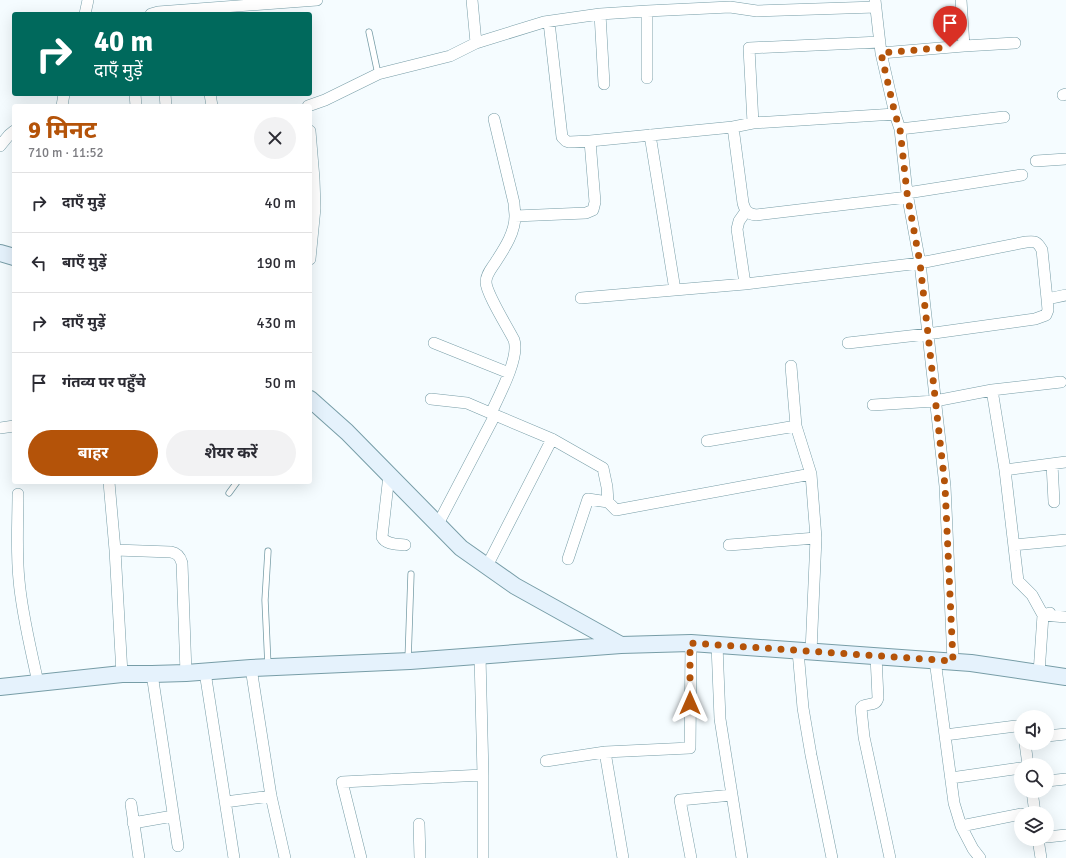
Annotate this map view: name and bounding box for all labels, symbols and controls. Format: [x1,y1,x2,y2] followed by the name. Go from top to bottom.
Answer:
[933,6,967,47] pin
[939,12,961,34] icon: arrive
[94,25,153,59] text: 40 m
[28,28,80,80] icon: right
[94,59,143,81] text: दाएँ मुड़ें
[28,115,97,145] text: 9 मिनट
[254,117,296,159] button: close
[28,145,104,161] text: 710 m · 11:52
[28,192,50,214] icon: right
[62,193,106,211] text: दाएँ मुड़ें
[265,194,296,212] text: 40 m
[28,252,50,274] icon: left
[62,253,106,271] text: बाएँ मुड़ें
[256,254,296,272] text: 190 m
[28,312,50,334] icon: right
[62,313,106,331] text: दाएँ मुड़ें
[256,314,296,332] text: 430 m
[28,372,50,394] icon: arrive
[62,373,146,391] text: गंतव्य पर पहुँचे
[265,374,296,392] text: 50 m
[28,430,158,476] button: बाहर
[166,430,296,476] button: शेयर करें
[669,682,711,724] position arrow
[1014,710,1054,846] map controls
[1014,710,1054,750] button: sound
[1014,758,1054,798] button: search
[1014,806,1054,846] button: layers

